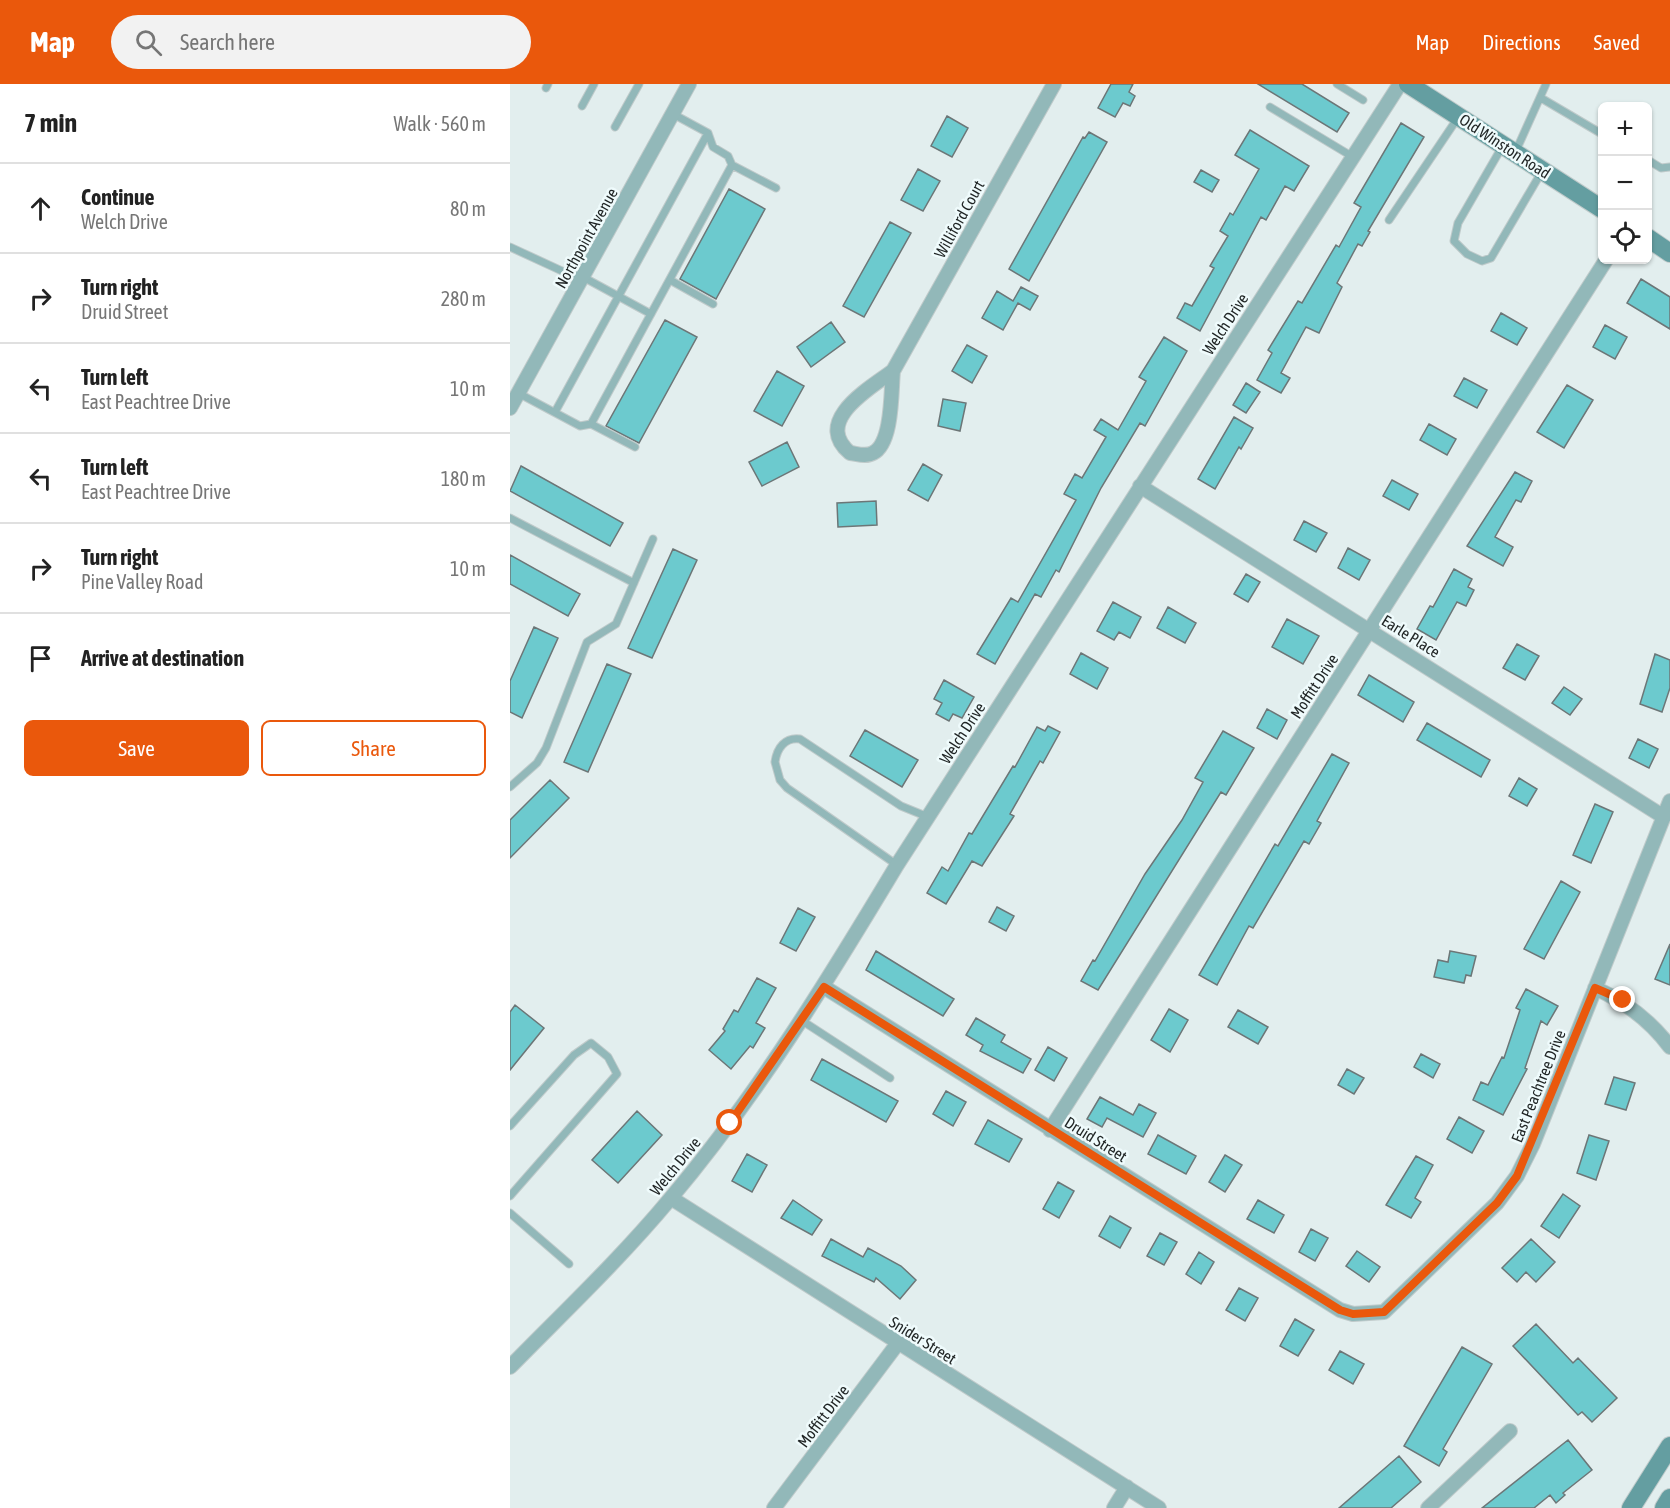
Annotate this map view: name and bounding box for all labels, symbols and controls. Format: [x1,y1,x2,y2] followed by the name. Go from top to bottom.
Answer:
[111,15,531,69] search box
[30,26,75,58] text: Map
[132,26,165,59] icon: search
[180,29,275,55] text: Search here
[1415,30,1449,54] text: Map
[1482,30,1561,54] text: Directions
[1594,30,1640,54] text: Saved
[1598,102,1652,264] map controls
[1598,102,1652,156] button: +
[24,108,77,138] text: 7 min
[1456,110,1554,182] street label: Old Winston Road
[394,112,486,135] text: Walk · 560 m
[1598,156,1652,210] button: −
[930,177,988,261] street label: Williford Court
[81,184,155,210] text: Continue
[551,185,622,292] street label: Northpoint Avenue
[24,192,57,225] icon: ahead
[450,197,486,220] text: 80 m
[81,210,168,233] text: Welch Drive
[1598,210,1652,264] button: locate
[81,274,158,300] text: Turn right
[24,282,57,315] icon: right
[441,287,486,310] text: 280 m
[1199,290,1251,358] street label: Welch Drive
[81,300,168,323] text: Druid Street
[81,364,148,390] text: Turn left
[24,372,57,405] icon: left
[450,377,486,400] text: 10 m
[81,390,231,413] text: East Peachtree Drive
[81,454,148,480] text: Turn left
[24,462,57,495] icon: left
[441,467,486,490] text: 180 m
[81,480,231,503] text: East Peachtree Drive
[81,544,158,570] text: Turn right
[24,552,57,585] icon: right
[450,557,486,580] text: 10 m
[81,570,203,593] text: Pine Valley Road
[1379,611,1443,661] street label: Earle Place
[24,642,57,675] icon: arrive
[81,645,244,671] text: Arrive at destination
[1287,650,1341,722] street label: Moffitt Drive
[936,699,988,767] street label: Welch Drive
[24,720,249,776] button: Save
[261,720,486,776] button: Share
[1609,986,1635,1012] route end
[1507,1027,1569,1145] street label: East Peachtree Drive
[716,1109,742,1135] route start
[1062,1113,1131,1165] street label: Druid Street
[646,1133,704,1199] street label: Welch Drive
[886,1312,960,1368] street label: Snider Street
[794,1381,852,1451] street label: Moffitt Drive

